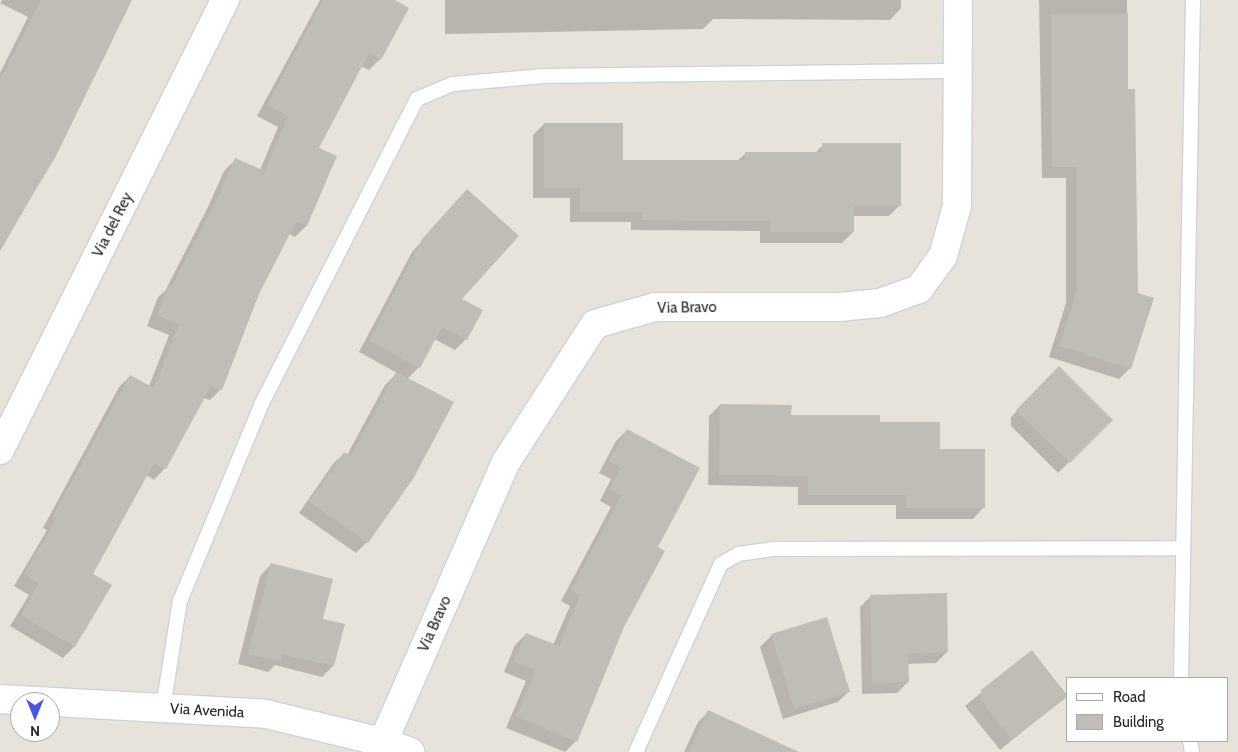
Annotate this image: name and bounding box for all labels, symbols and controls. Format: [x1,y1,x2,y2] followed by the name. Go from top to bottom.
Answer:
[89,190,137,260] street label: Via del Rey
[657,298,717,318] street label: Via Bravo
[415,593,455,655] street label: Via Bravo
[1066,677,1228,742] legend
[1113,688,1146,706] text: Road
[10,692,60,742] north arrow
[169,700,245,722] street label: Via Avenida
[1113,713,1164,731] text: Building
[30,722,40,740] text: N

